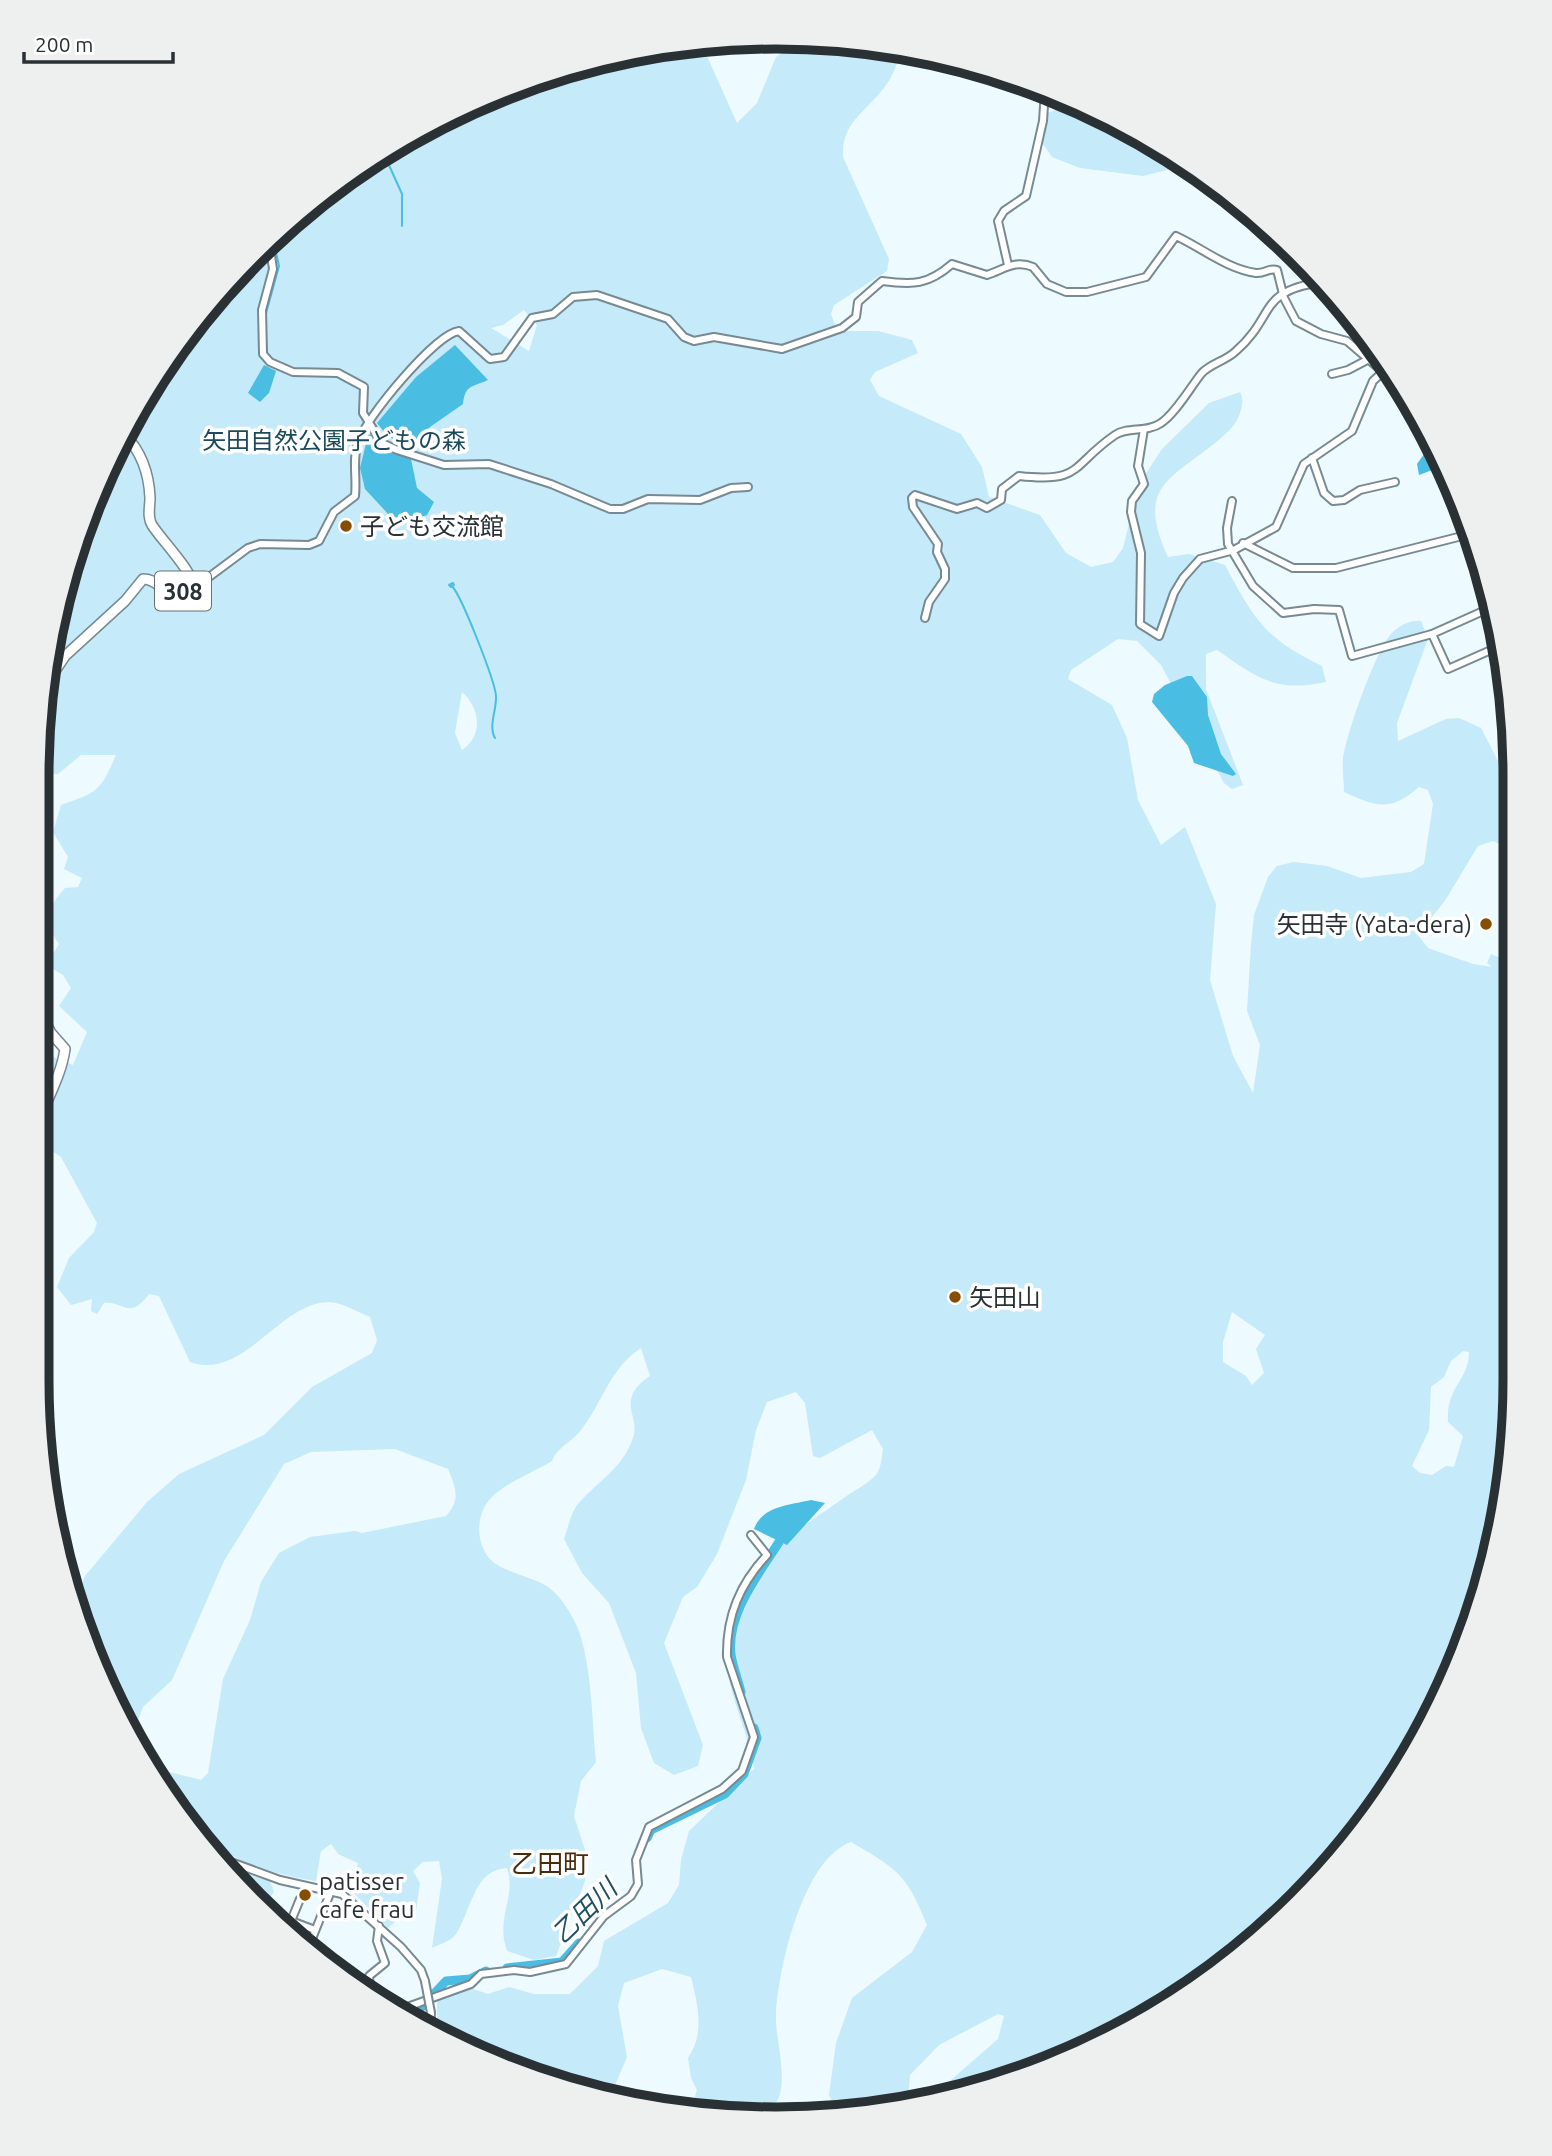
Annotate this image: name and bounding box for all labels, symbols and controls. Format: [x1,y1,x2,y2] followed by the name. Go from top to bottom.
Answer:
[24,21,173,65] scale bar
[35,32,93,56] text: 200 m
[202,427,466,454] park label: 矢田自然公園子どもの森
[360,513,504,540] place label: 子ども交流館
[338,518,354,534] marker: 子ども交流館
[155,572,211,610] road number: 308
[1277,911,1472,938] place label: 矢田寺 (Yata-dera)
[1478,916,1494,932] marker: 矢田寺 (Yata-dera)
[969,1284,1041,1311] place label: 矢田山
[947,1289,963,1305] marker: 矢田山
[511,1849,589,1878] district label: 乙田町
[319,1868,415,1923] place label: patisser cafe frau
[546,1871,624,1949] water label: 乙田川
[297,1887,313,1903] marker: patisser cafe frau

